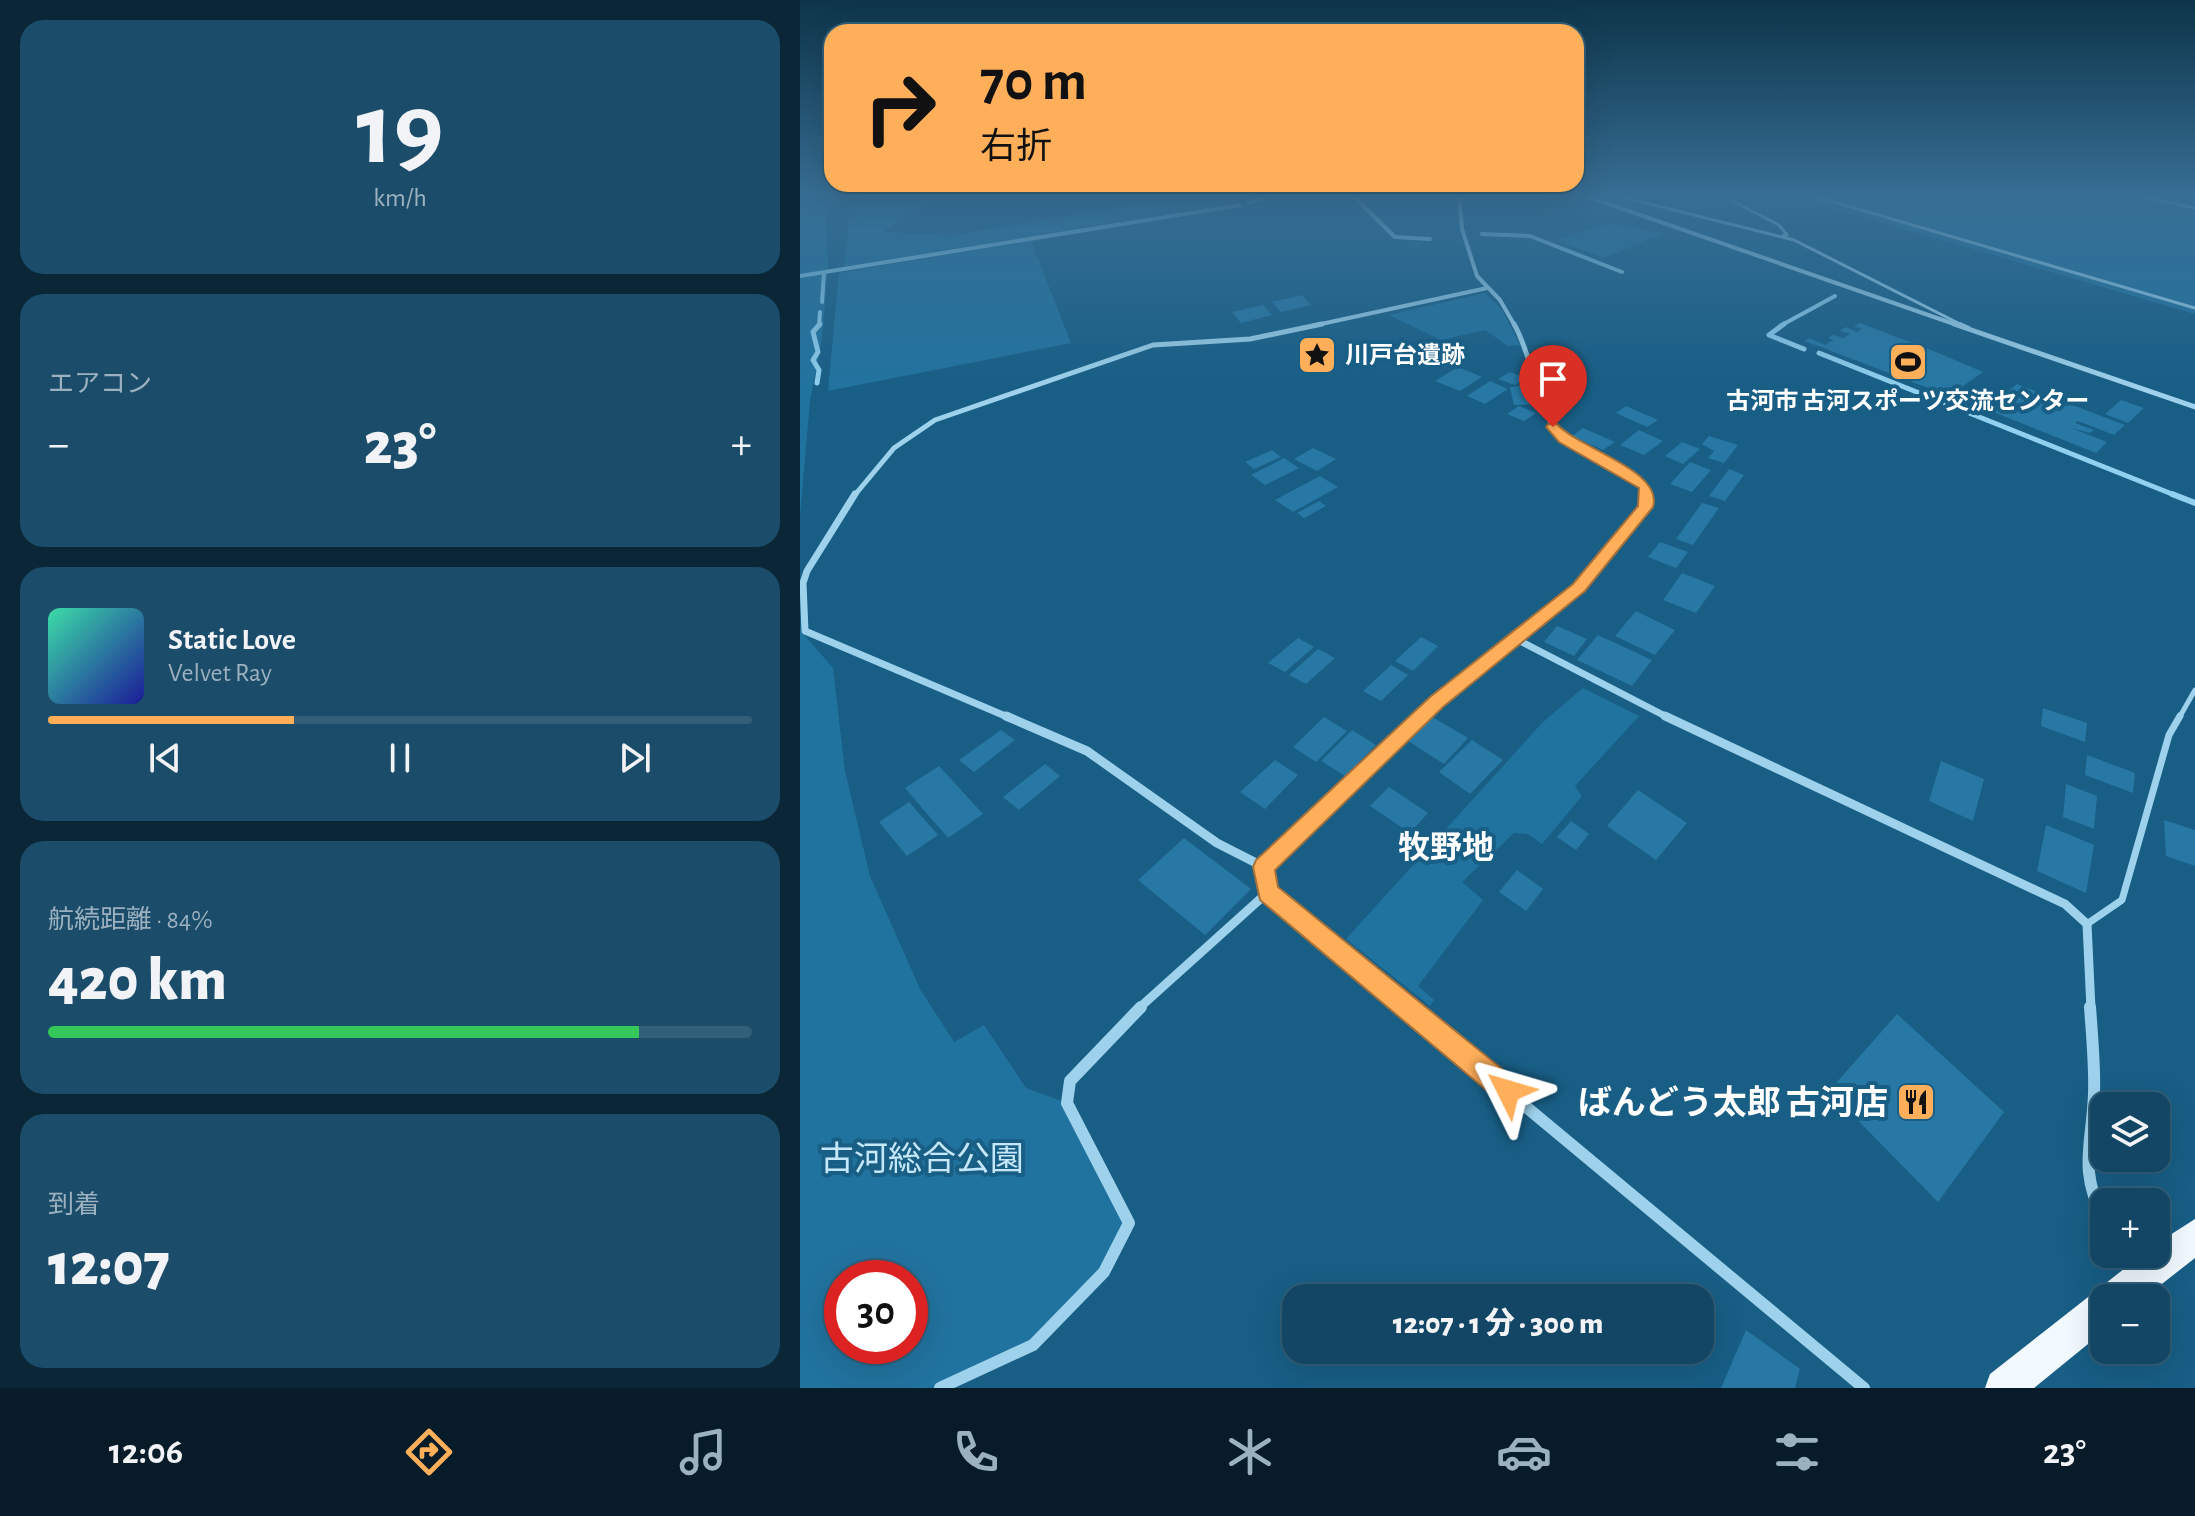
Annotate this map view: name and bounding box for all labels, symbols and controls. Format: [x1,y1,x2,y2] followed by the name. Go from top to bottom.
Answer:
[980,54,1087,110] text: 70 m
[848,56,952,160] icon: right
[356,79,444,183] text: 19
[980,129,1052,165] text: 右折
[373,185,427,211] text: km/h
[1296,334,1338,376] place icon: 川戸台遺跡
[1887,341,1929,383] sports icon: 古河市 古河スポーツ交流センター
[1345,342,1465,368] place label: 川戸台遺跡
[1519,345,1587,427] pin
[1531,357,1575,401] icon: arrive
[48,371,152,397] text: エアコン
[1726,388,2090,414] place label: 古河市 古河スポーツ交流センター
[364,415,436,475] text: 23°
[48,423,69,467] text: −
[731,423,752,467] text: +
[168,625,296,655] text: Static Love
[168,660,272,686] text: Velvet Ray
[143,736,187,780] icon: previous
[378,736,422,780] icon: pause
[613,736,657,780] icon: next
[1398,830,1494,864] district label: 牧野地
[48,907,213,933] text: 航続距離 · 84%
[48,951,227,1011] text: 420 km
[1466,1049,1550,1133] position arrow
[1895,1081,1937,1123] restaurant icon: ばんどう太郎 古河店
[1578,1085,1888,1121] place label: ばんどう太郎 古河店
[2090,1092,2170,1364] map controls
[2090,1092,2170,1172] button: layers
[820,1141,1024,1177] park label: 古河総合公園
[2090,1188,2170,1268] button: +
[48,1192,100,1218] text: 到着
[48,1236,170,1296] text: 12:07
[824,1260,928,1364] speed limit sign: 30
[2090,1284,2170,1364] button: −
[1393,1309,1603,1339] text: 12:07 · 1 分 · 300 m
[401,1424,457,1480] icon: directions
[675,1424,731,1480] icon: music
[948,1424,1004,1480] icon: phone
[1222,1424,1278,1480] icon: climate
[1496,1424,1552,1480] icon: car
[1769,1424,1825,1480] icon: filters
[109,1434,183,1470] text: 12:06
[2043,1434,2086,1470] text: 23°

